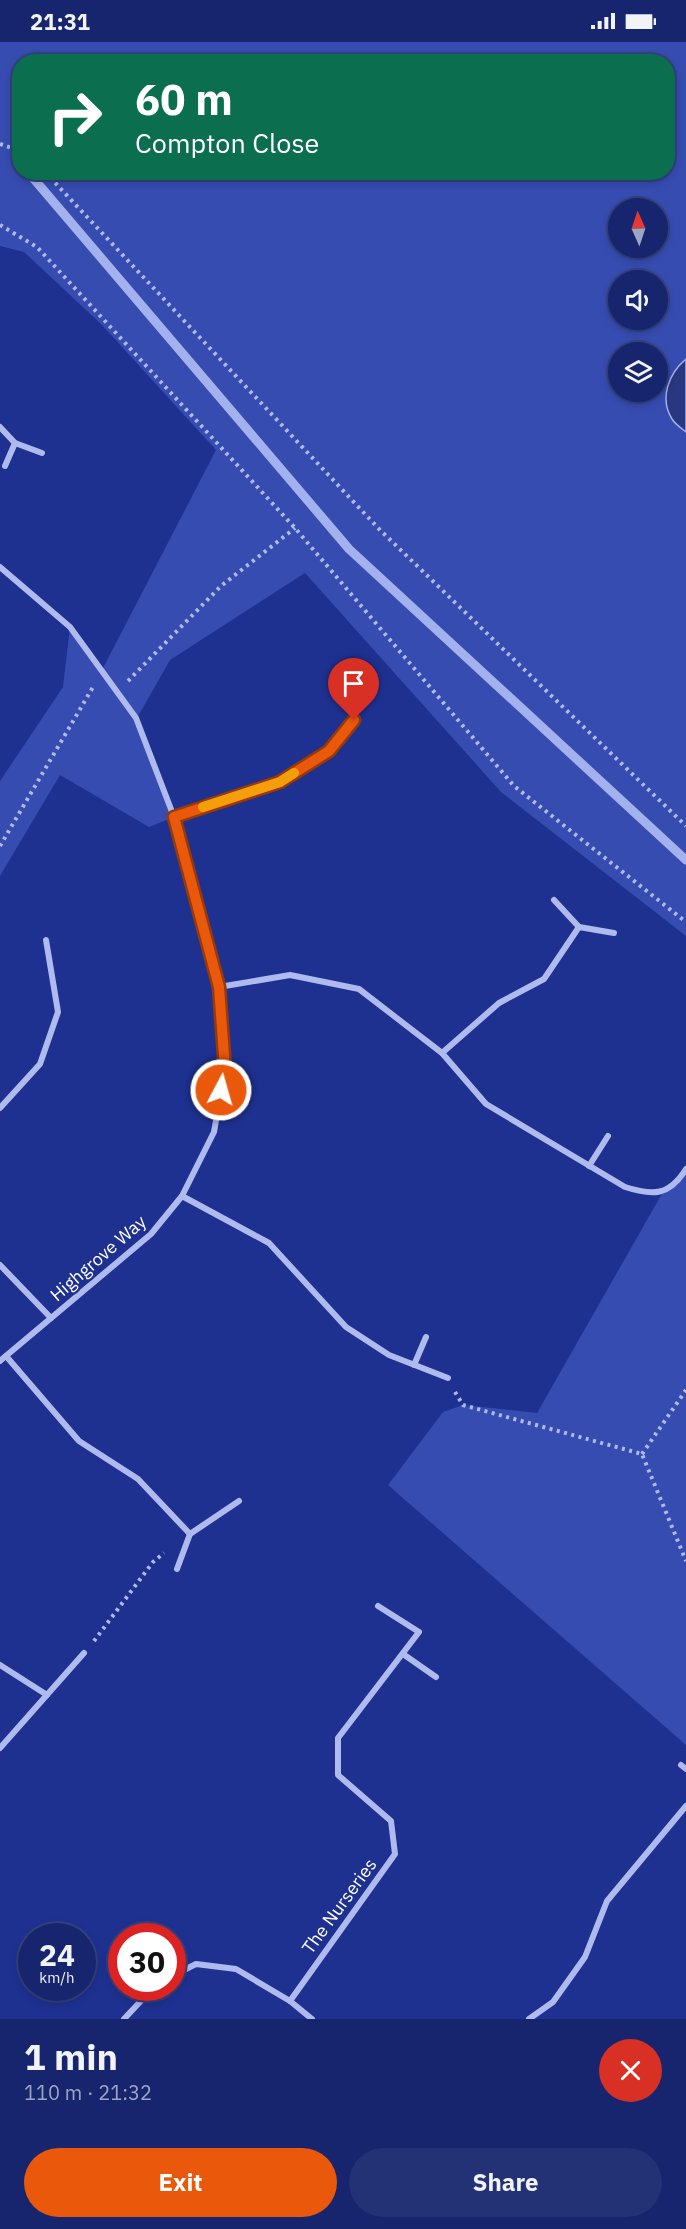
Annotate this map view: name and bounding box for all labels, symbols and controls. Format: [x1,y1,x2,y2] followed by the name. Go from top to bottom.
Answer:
[30,7,90,36] text: 21:31
[135,72,233,127] text: 60 m
[36,78,114,156] icon: right
[135,125,319,160] text: Compton Close
[608,198,668,258] north arrow
[608,198,668,402] map controls
[608,270,668,330] button: sound
[608,342,668,402] button: layers
[328,658,379,720] pin
[337,667,370,700] icon: arrive
[189,1058,253,1122] position arrow
[45,1210,151,1306] street label: Highgrove Way
[297,1854,381,1958] street label: The Nurseries
[108,1923,186,2001] speed limit sign: 30
[39,1935,75,1974] text: 24
[39,1968,75,1987] text: km/h
[24,2033,118,2080] text: 1 min
[599,2039,662,2102] button: close
[24,2079,152,2106] text: 110 m · 21:32
[24,2148,337,2217] button: Exit
[349,2148,662,2217] button: Share

